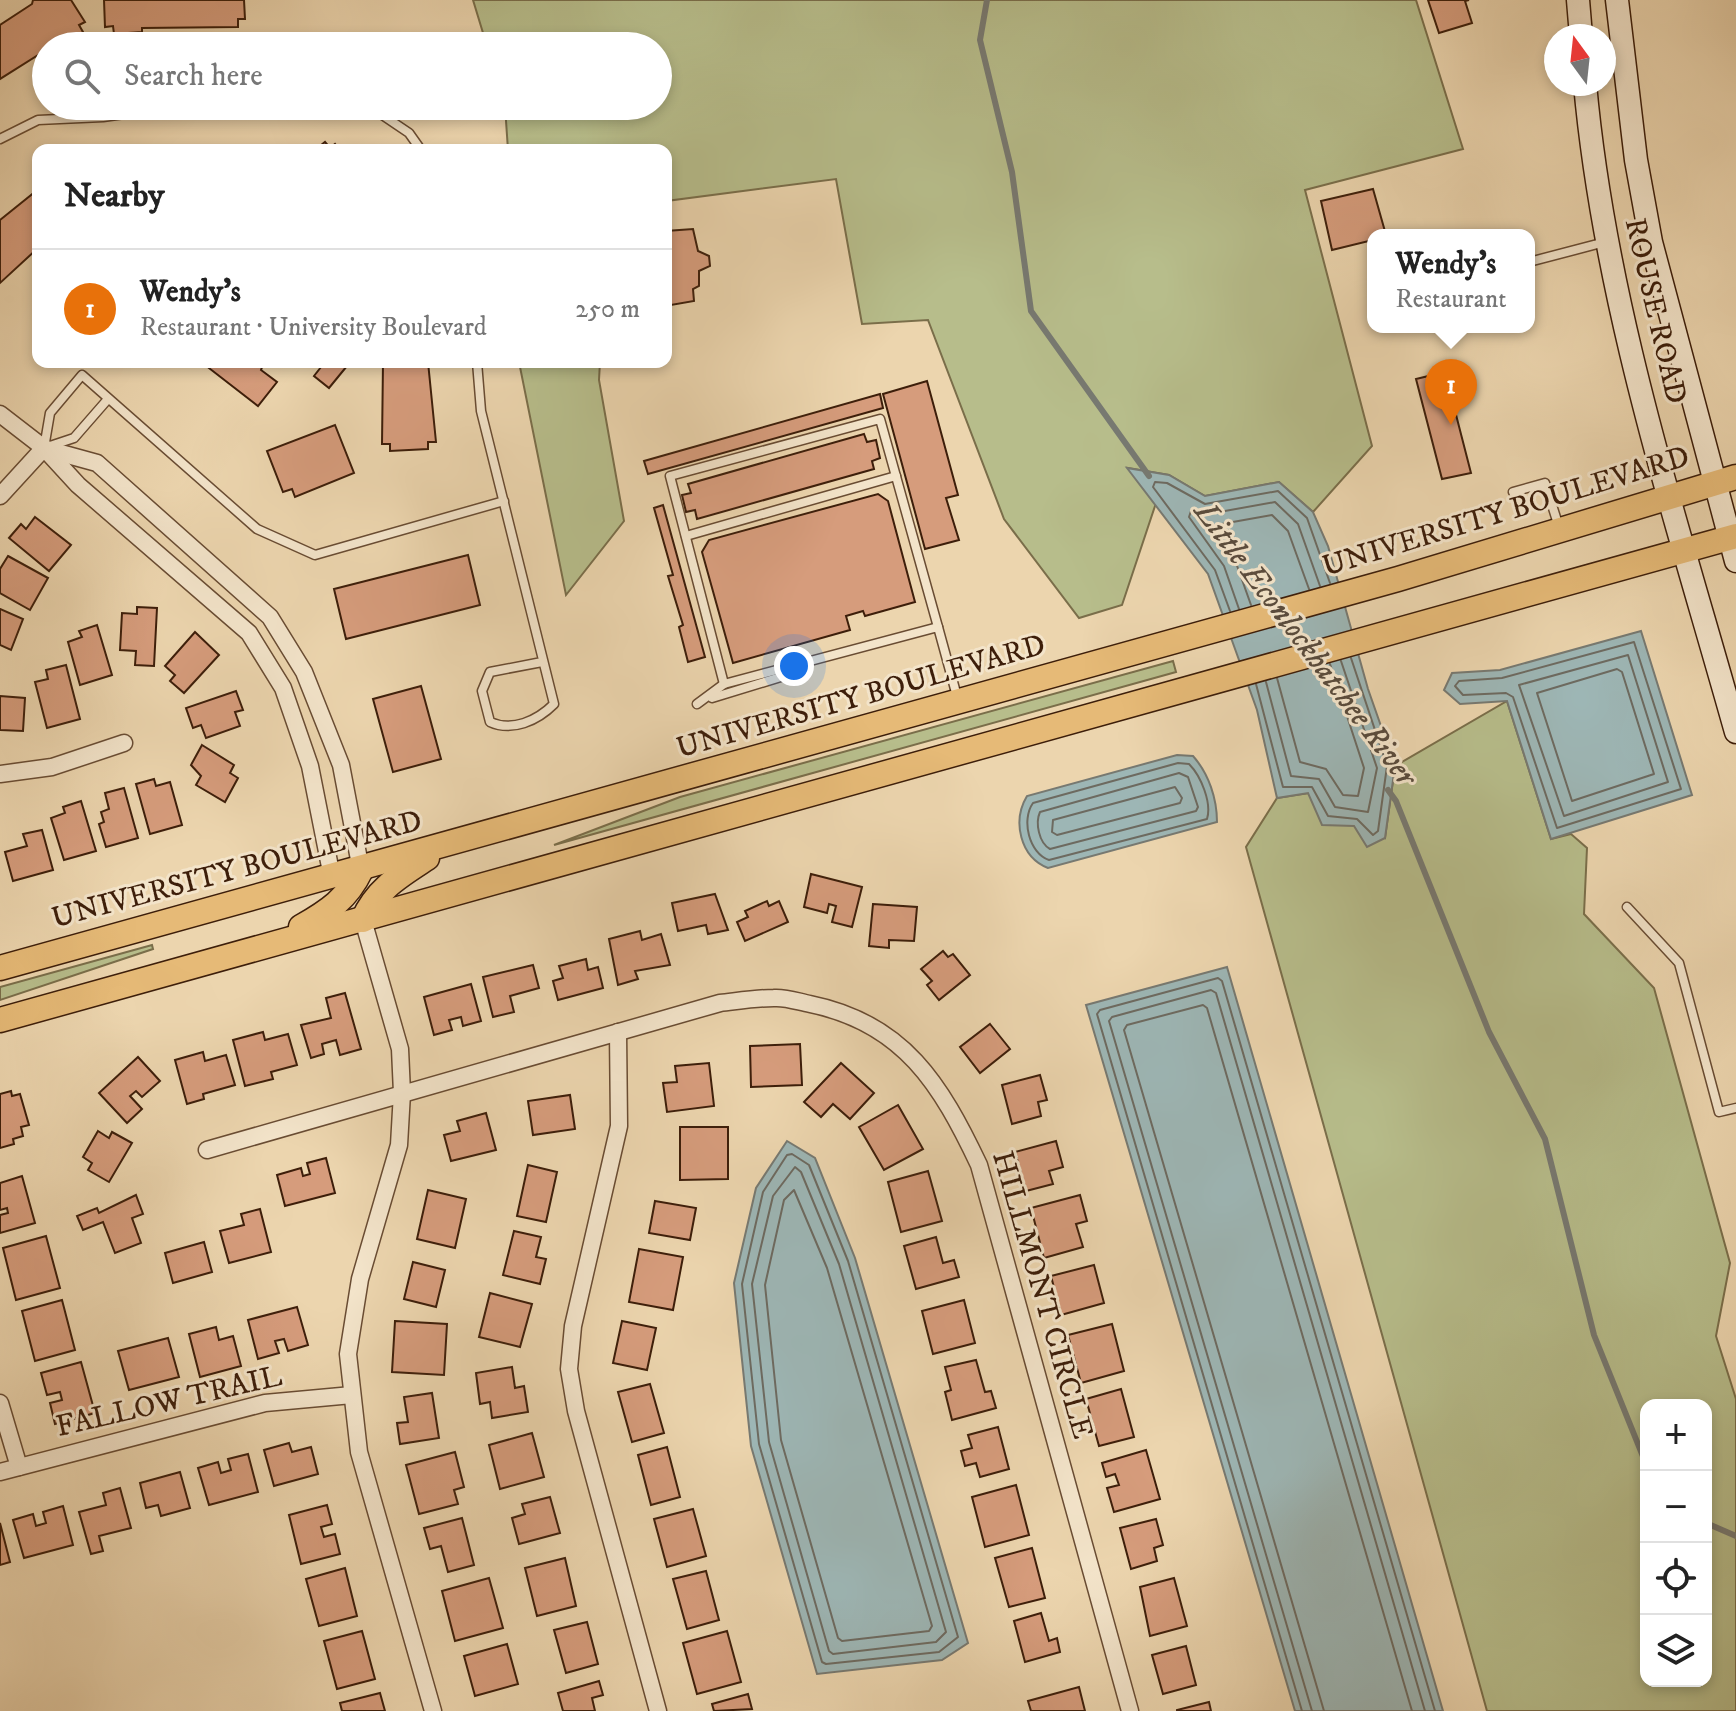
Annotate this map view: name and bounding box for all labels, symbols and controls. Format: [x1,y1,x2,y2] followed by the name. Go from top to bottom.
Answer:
[1544,24,1616,96] north arrow
[32,32,672,120] search box
[60,54,104,98] icon: search
[124,58,263,95] text: Search here
[64,175,165,217] text: Nearby
[1616,214,1694,408] street label: ROUSE ROAD
[1367,229,1535,333] popup
[1395,246,1496,283] text: Wendy's
[140,274,241,311] text: Wendy's
[1395,283,1507,316] text: Restaurant
[85,293,95,326] text: 1
[575,293,640,326] text: 250 m
[140,311,487,344] text: Restaurant · University Boulevard
[1425,359,1477,425] pin: 1
[1318,438,1694,586] street label: UNIVERSITY BOULEVARD
[1184,492,1427,796] water label: Little Econlockhatchee River
[672,627,1050,767] street label: UNIVERSITY BOULEVARD
[774,646,814,686] your location
[48,803,426,937] street label: UNIVERSITY BOULEVARD
[983,1147,1101,1443] street label: HILLMONT CIRCLE
[53,1358,286,1446] street label: FALLOW TRAIL
[1640,1399,1712,1687] map controls
[1640,1399,1712,1471] button: +
[1640,1471,1712,1543] button: −
[1640,1543,1712,1615] button: locate
[1640,1615,1712,1687] button: layers

